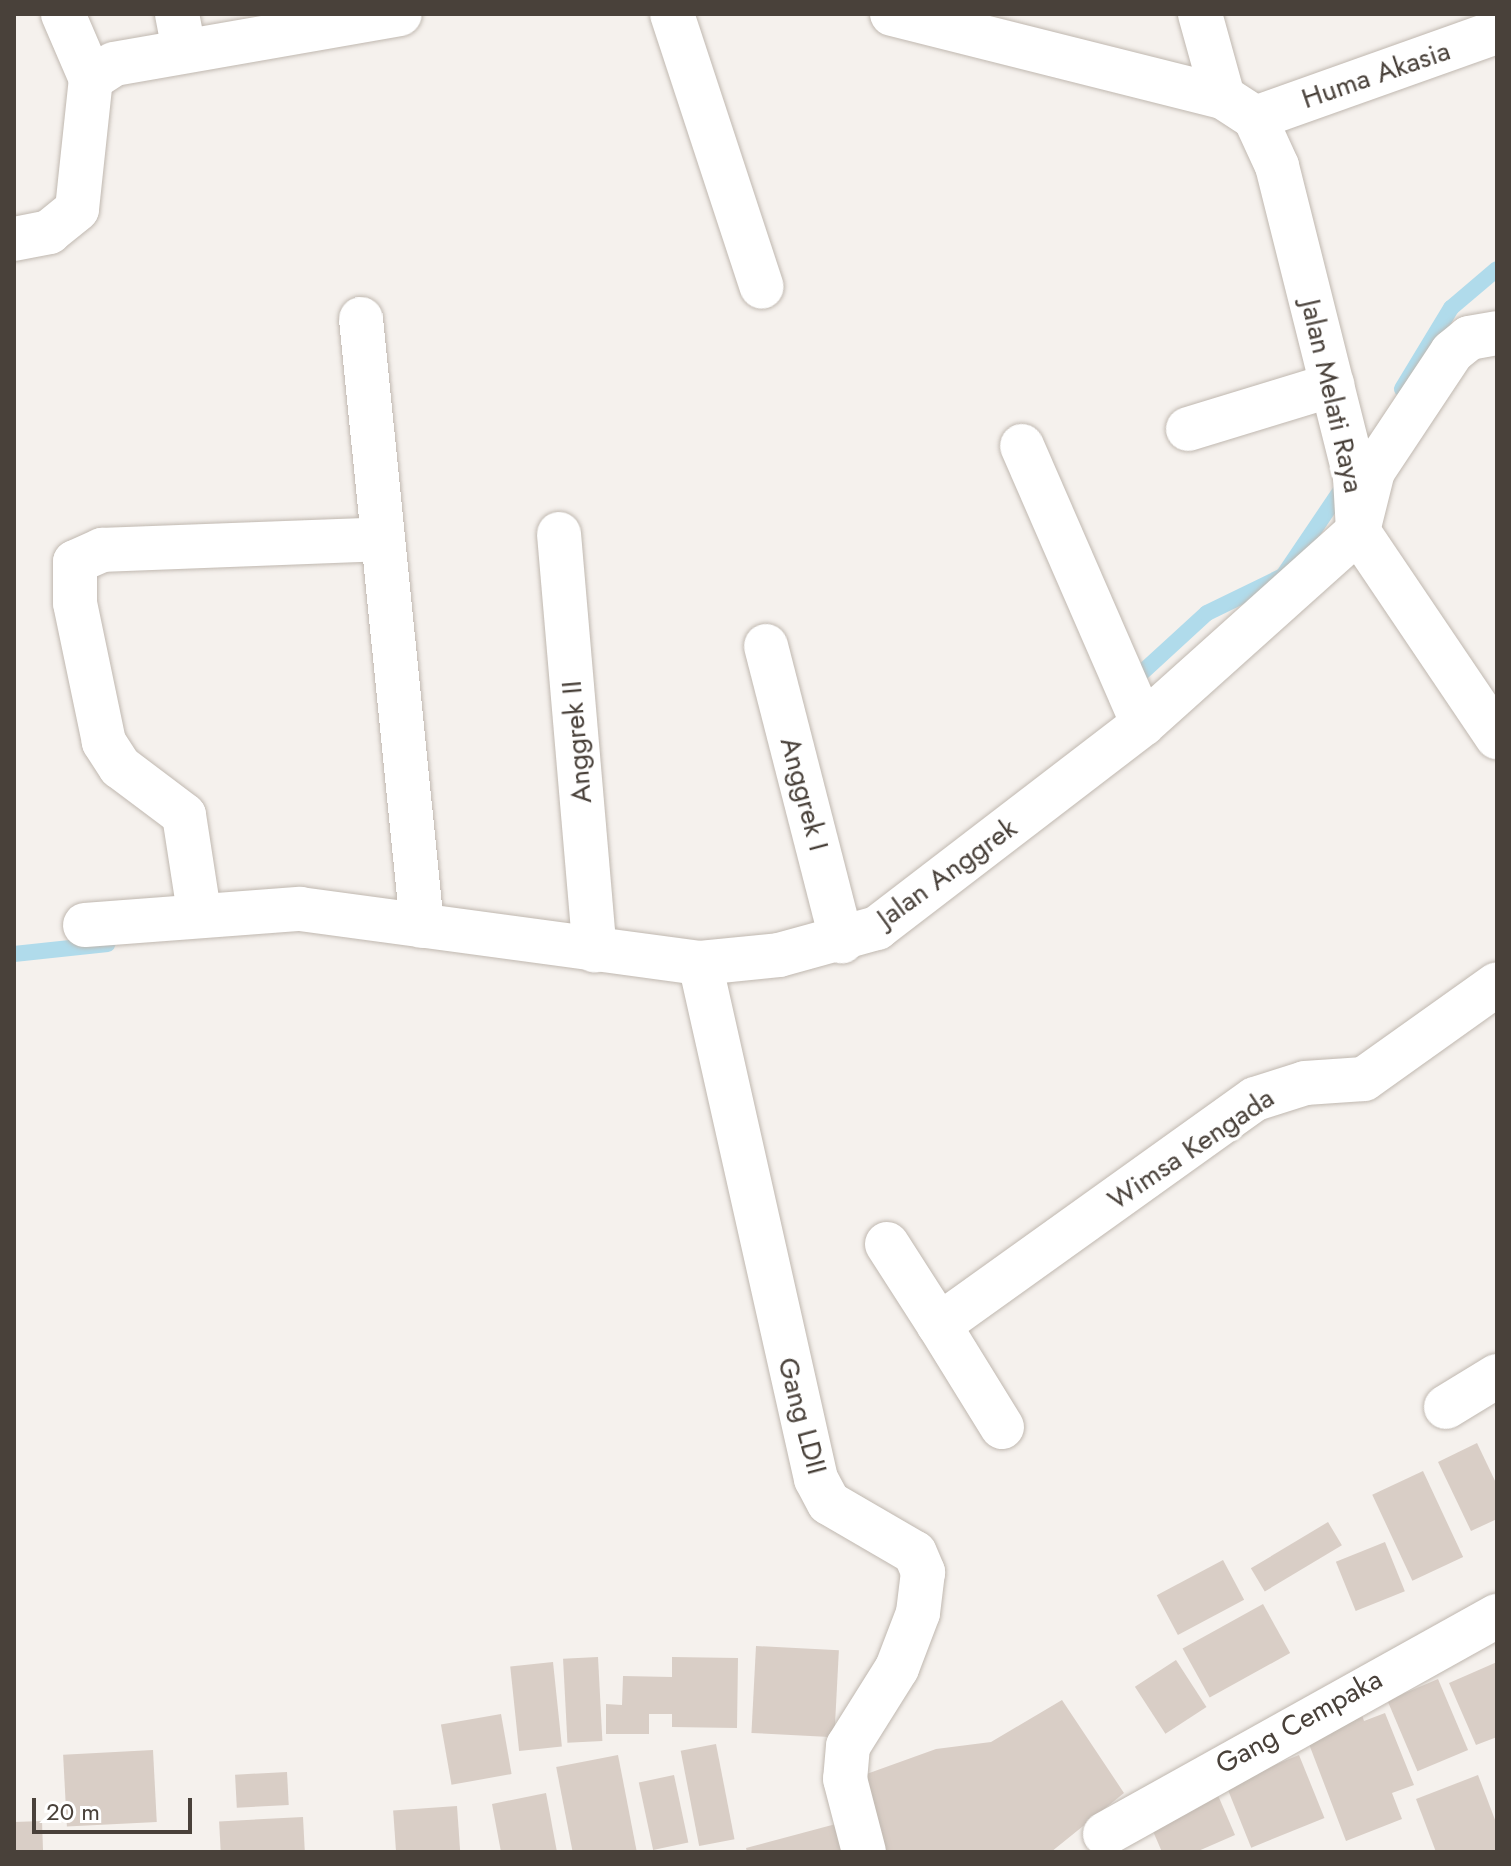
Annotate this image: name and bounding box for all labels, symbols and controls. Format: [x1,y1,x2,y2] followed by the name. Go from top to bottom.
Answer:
[1297,34,1455,116] street label: Huma Akasia
[1293,296,1371,496] street label: Jalan Melati Raya
[555,679,599,805] street label: Anggrek II
[773,733,835,855] street label: Anggrek I
[871,811,1023,935] street label: Jalan Anggrek
[1102,1081,1280,1217] street label: Wimsa Kengada
[770,1354,834,1478] street label: Gang LDII
[1210,1662,1388,1782] street label: Gang Cempaka
[36,1782,196,1832] scale bar
[46,1794,100,1829] text: 20 m

